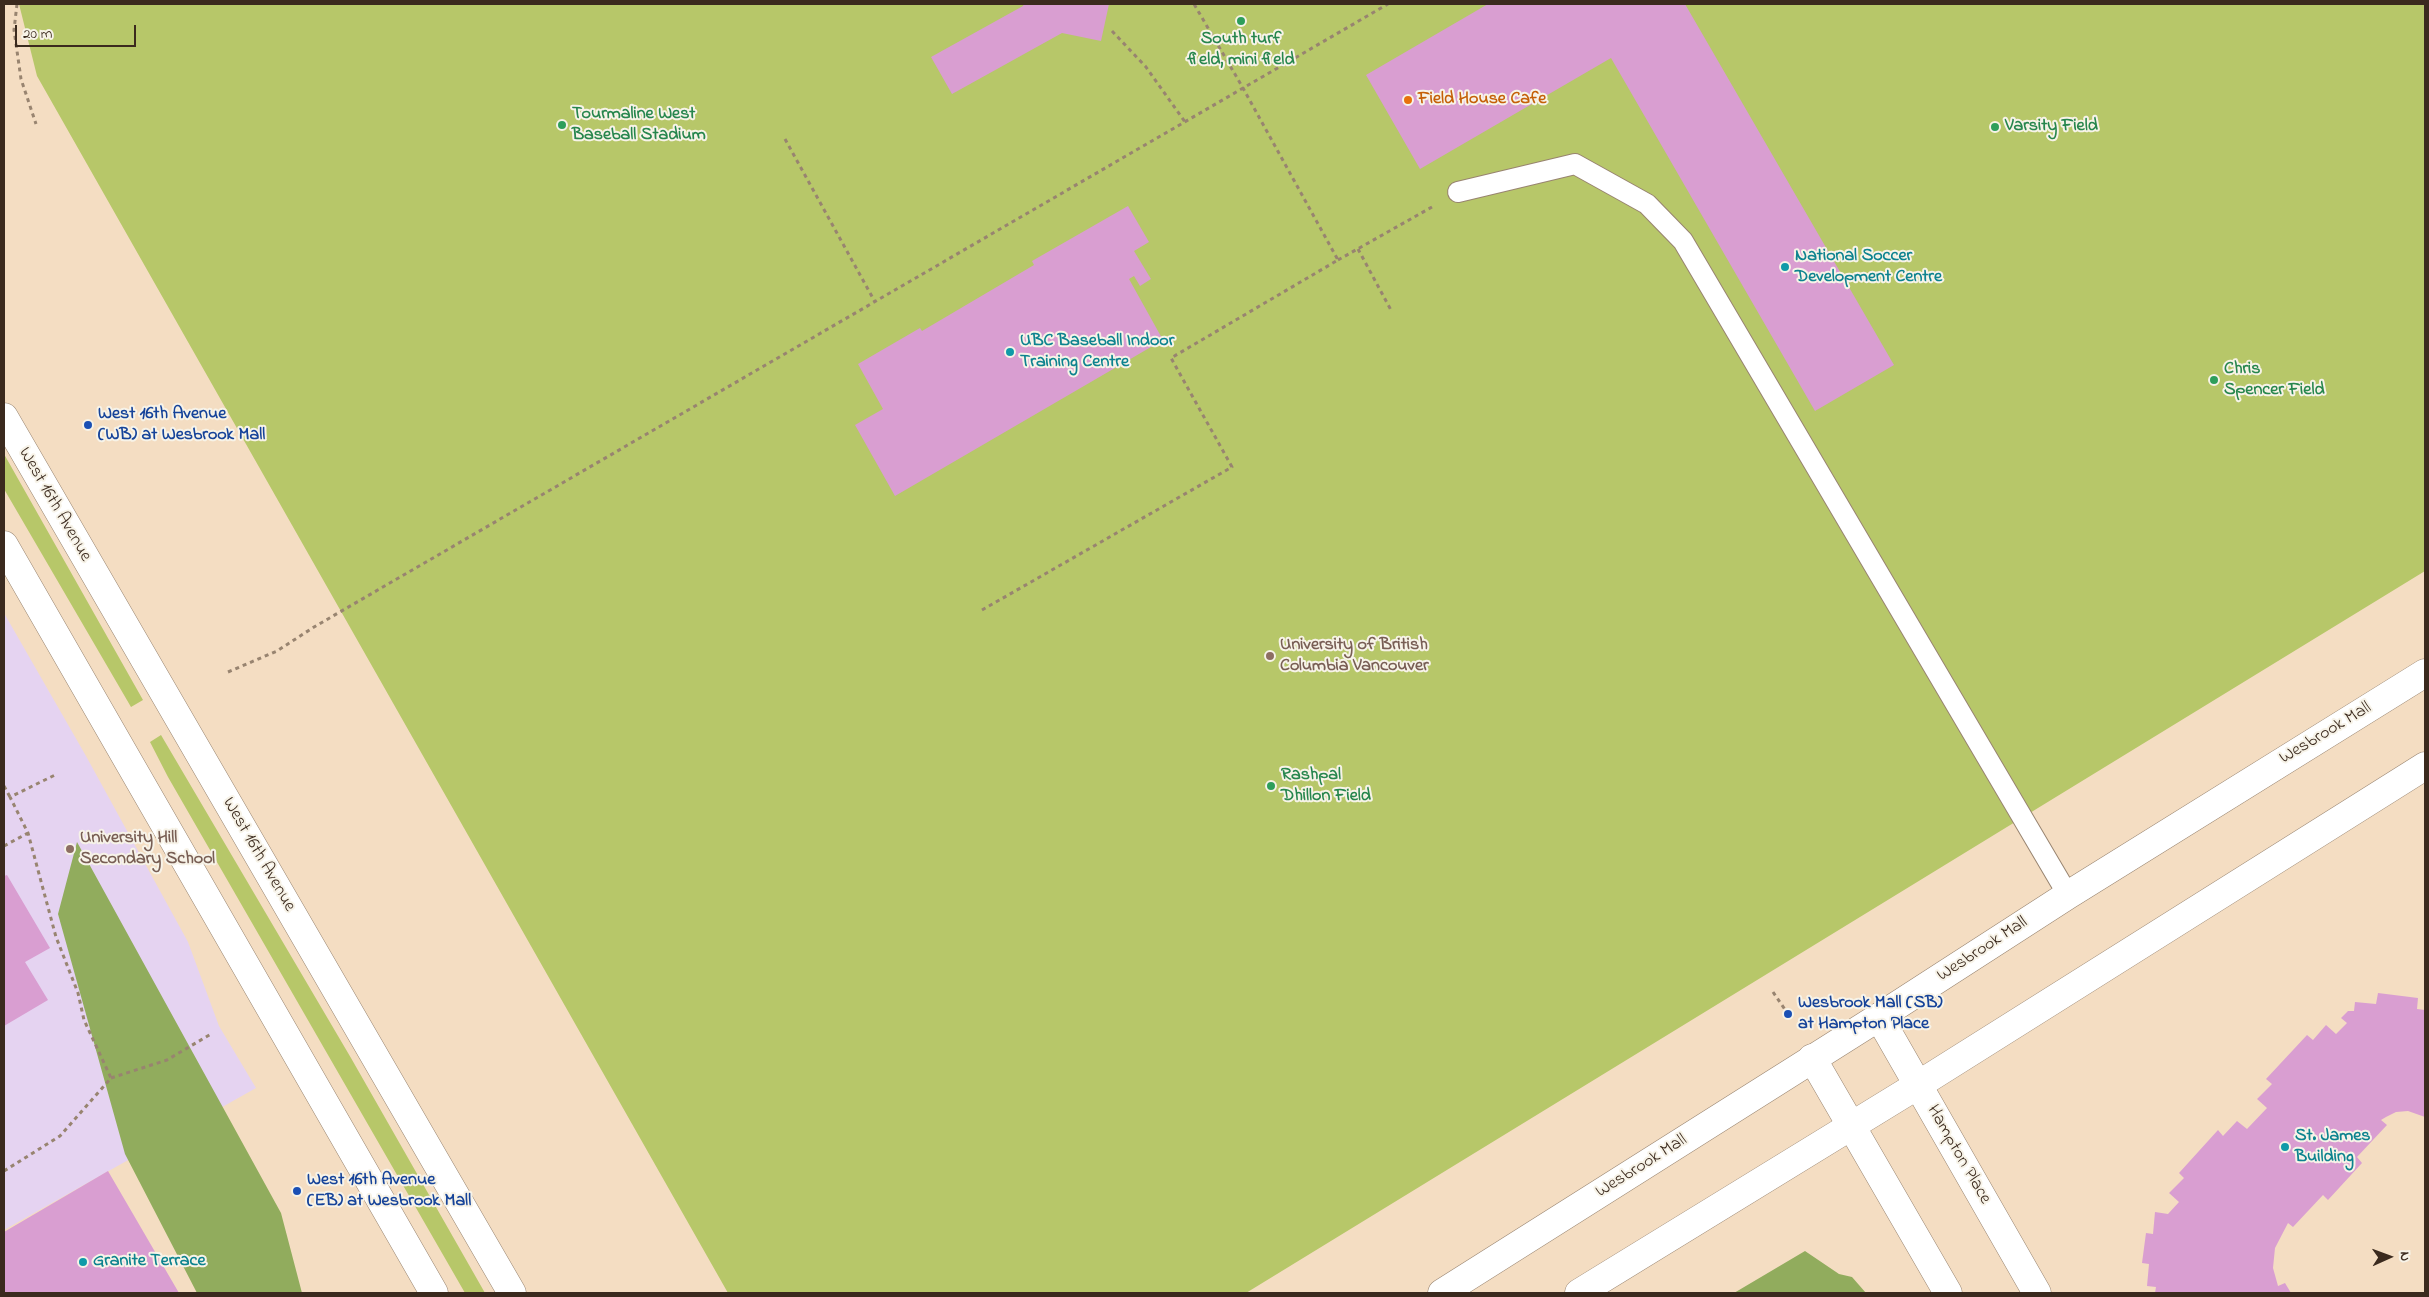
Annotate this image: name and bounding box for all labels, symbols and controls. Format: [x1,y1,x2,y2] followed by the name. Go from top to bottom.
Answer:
[18,15,139,47] scale bar
[1235,15,1247,27] marker: South turf field, mini field
[23,23,52,45] text: 20 m
[1187,29,1295,72] place label: South turf field, mini field
[1418,89,1546,111] place label: Field House Cafe
[1402,94,1414,106] marker: Field House Cafe
[572,104,706,146] place label: Tourmaline West Baseball Stadium
[2005,116,2098,138] place label: Varsity Field
[556,119,568,131] marker: Tourmaline West Baseball Stadium
[1989,121,2001,133] marker: Varsity Field
[1795,246,1942,288] place label: National Soccer Development Centre
[1779,261,1791,273] marker: National Soccer Development Centre
[1020,331,1174,374] place label: UBC Baseball Indoor Training Centre
[1004,346,1016,358] marker: UBC Baseball Indoor Training Centre
[2224,359,2325,402] place label: Chris Spencer Field
[2208,374,2220,386] marker: Chris Spencer Field
[98,404,265,446] place label: West 16th Avenue (WB) at Wesbrook Mall
[82,419,94,431] marker: West 16th Avenue (WB) at Wesbrook Mall
[13,444,95,566] street label: West 16th Avenue
[1280,635,1429,678] place label: University of British Columbia Vancouver
[1264,650,1276,662] marker: University of British Columbia Vancouver
[2276,698,2376,770] street label: Wesbrook Mall
[1281,765,1371,808] place label: Rashpal Dhillon Field
[1265,780,1277,792] marker: Rashpal Dhillon Field
[217,794,299,916] street label: West 16th Avenue
[80,828,215,871] place label: University Hill Secondary School
[64,843,76,855] marker: University Hill Secondary School
[1934,913,2032,987] street label: Wesbrook Mall
[1798,993,1943,1036] place label: Wesbrook Mall (SB) at Hampton Place
[1782,1008,1794,1020] marker: Wesbrook Mall (SB) at Hampton Place
[1921,1102,1995,1208] street label: Hampton Place
[2295,1126,2370,1168] place label: St. James Building
[1592,1130,1692,1204] street label: Wesbrook Mall
[2279,1141,2291,1153] marker: St. James Building
[307,1170,471,1212] place label: West 16th Avenue (EB) at Wesbrook Mall
[291,1185,303,1197] marker: West 16th Avenue (EB) at Wesbrook Mall
[2364,1232,2414,1282] north arrow
[93,1251,206,1273] place label: Granite Terrace
[2394,1251,2415,1262] text: N
[77,1256,89,1268] marker: Granite Terrace

